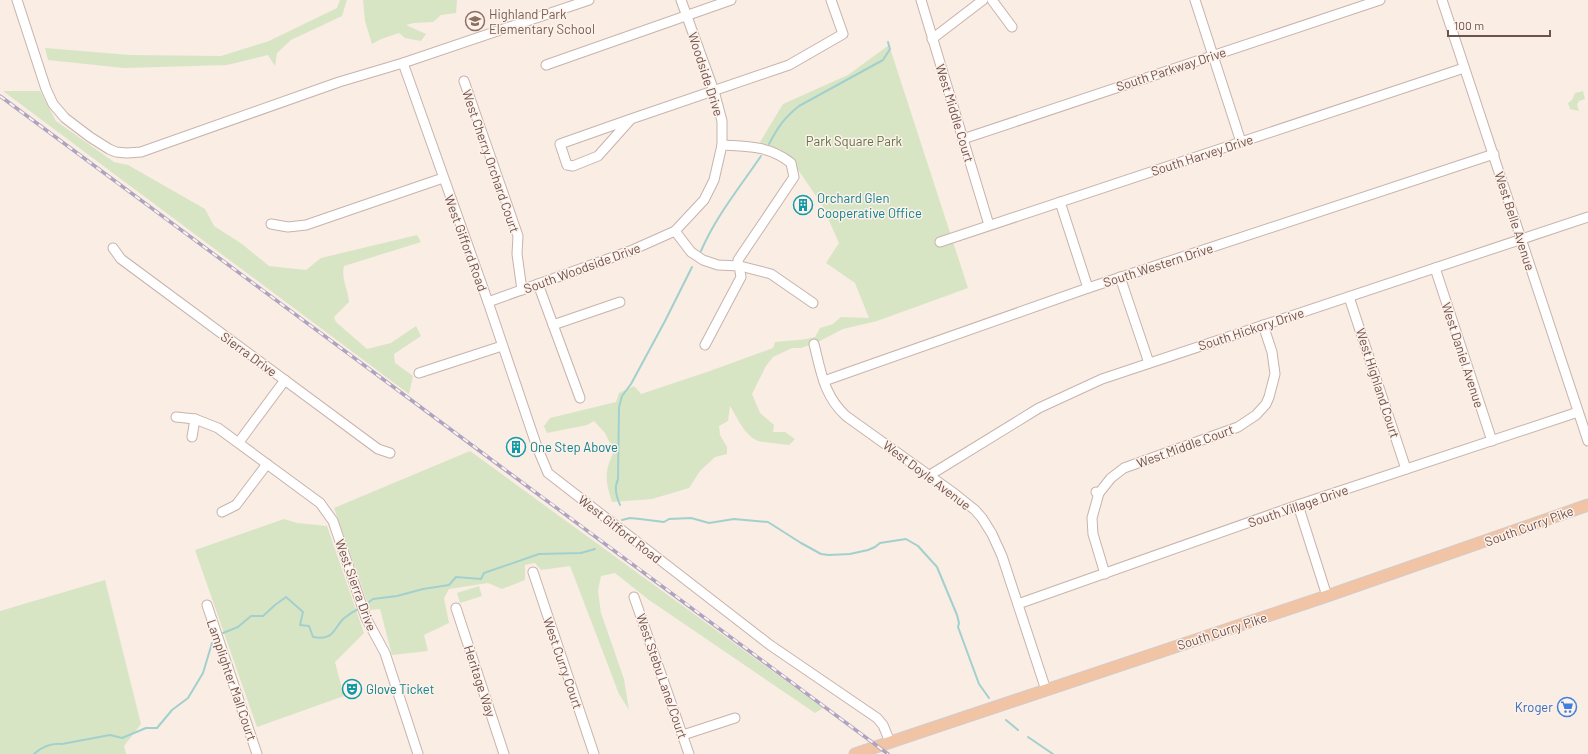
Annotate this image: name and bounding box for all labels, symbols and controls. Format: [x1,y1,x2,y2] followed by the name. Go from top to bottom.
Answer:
[489,6,595,37] place label: Highland Park Elementary School
[464,10,486,32] school or university icon: Highland Park Elementary School
[1448,12,1550,38] scale bar
[1454,18,1484,32] text: 100 m
[685,30,727,118] street label: Woodside Drive
[1114,44,1228,94] street label: South Parkway Drive
[932,62,978,164] street label: West Middle Court
[459,87,523,235] street label: West Cherry Orchard Court
[1149,131,1255,179] street label: South Harvey Drive
[806,133,903,149] park label: Park Square Park
[1491,170,1539,273] street label: West Belle Avenue
[817,190,922,221] place label: Orchard Glen Cooperative Office
[441,193,491,293] street label: West Gifford Road
[792,194,814,216] building icon: Orchard Glen Cooperative Office
[521,239,643,297] street label: South Woodside Drive
[1101,240,1215,290] street label: South Western Drive
[1438,300,1488,410] street label: West Daniel Avenue
[1196,304,1306,354] street label: South Hickory Drive
[1353,326,1403,440] street label: West Highland Court
[218,328,280,380] street label: Sierra Drive
[1134,421,1236,471] street label: West Middle Court
[505,436,527,458] building icon: One Step Above
[880,437,974,513] street label: West Doyle Avenue
[530,439,618,455] place label: One Step Above
[1246,481,1350,531] street label: South Village Drive
[575,492,665,566] street label: West Gifford Road
[1482,502,1576,550] street label: South Curry Pike
[332,537,380,633] street label: West Sierra Drive
[1175,609,1269,653] street label: South Curry Pike
[633,611,691,741] street label: West Stebu Lane/Court
[540,615,586,711] street label: West Curry Court
[204,617,260,743] street label: Lamplighter Mall Court
[461,643,499,719] street label: Heritage Way
[341,678,363,700] theatre icon: Glove Ticket
[366,681,434,697] place label: Glove Ticket
[1556,696,1578,718] supermarket icon: Kroger
[1515,699,1553,715] place label: Kroger

